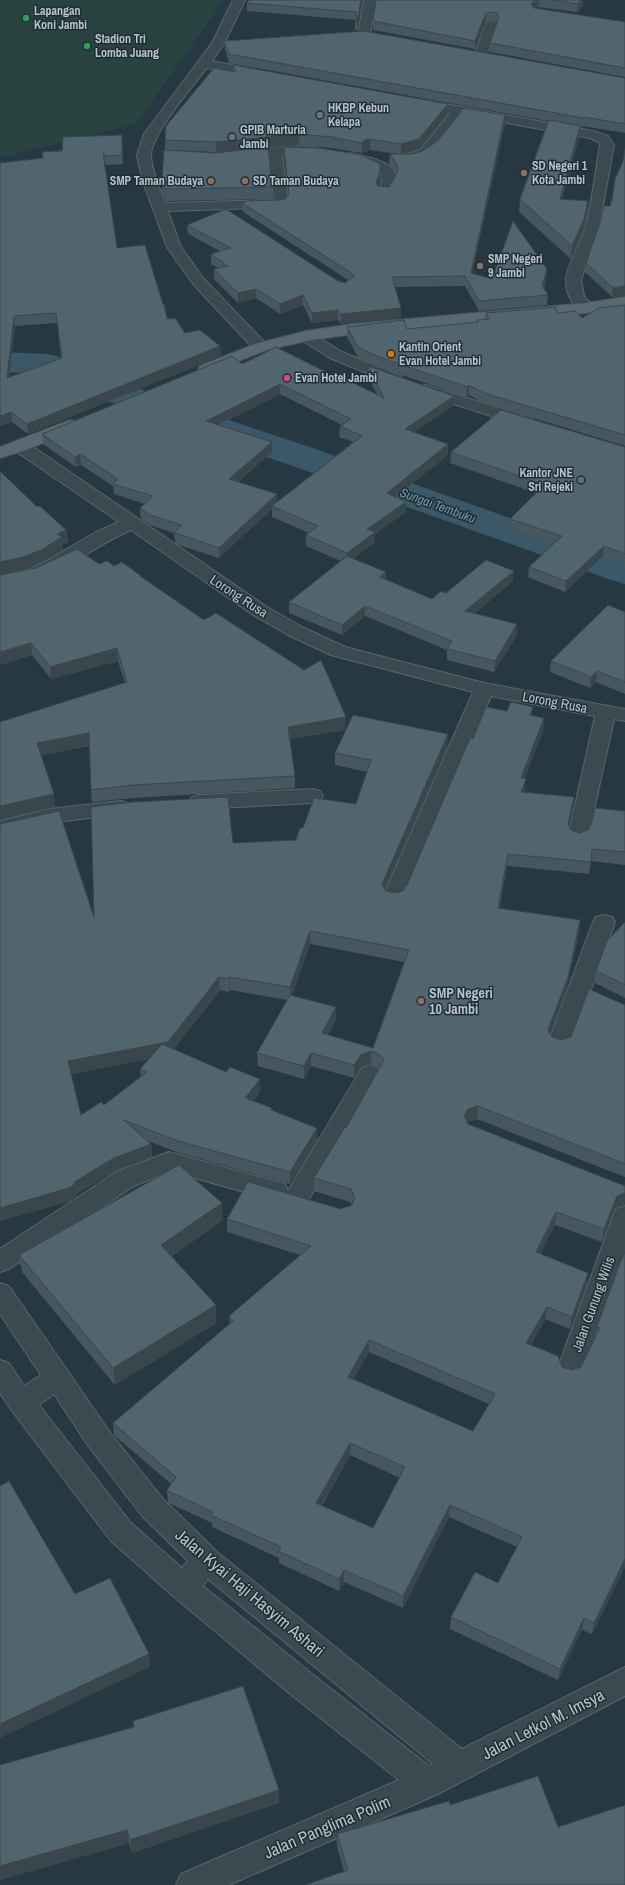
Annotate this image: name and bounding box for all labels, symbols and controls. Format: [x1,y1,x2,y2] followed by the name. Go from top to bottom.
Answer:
[34,3,87,33] place label: Lapangan Koni Jambi
[21,13,31,23] marker: Lapangan Koni Jambi
[95,31,159,61] place label: Stadion Tri Lomba Juang
[82,41,92,51] marker: Stadion Tri Lomba Juang
[328,100,389,130] place label: HKBP Kebun Kelapa
[315,110,325,120] marker: HKBP Kebun Kelapa
[240,122,306,152] place label: GPIB Marturia Jambi
[227,132,237,142] marker: GPIB Marturia Jambi
[532,158,588,188] place label: SD Negeri 1 Kota Jambi
[519,168,529,178] marker: SD Negeri 1 Kota Jambi
[110,173,204,189] place label: SMP Taman Budaya
[253,173,339,189] place label: SD Taman Budaya
[206,176,216,186] marker: SMP Taman Budaya
[240,176,250,186] marker: SD Taman Budaya
[488,251,543,281] place label: SMP Negeri 9 Jambi
[475,261,485,271] marker: SMP Negeri 9 Jambi
[399,339,481,369] place label: Kantin Orient Evan Hotel Jambi
[386,349,396,359] marker: Kantin Orient Evan Hotel Jambi
[295,370,377,386] place label: Evan Hotel Jambi
[282,373,292,383] marker: Evan Hotel Jambi
[519,465,573,495] place label: Kantor JNE Sri Rejeki
[576,475,586,485] marker: Kantor JNE Sri Rejeki
[398,484,478,527] water label: Sungai Tembuku
[207,571,272,622] street label: Lorong Rusa
[521,687,590,717] street label: Lorong Rusa
[429,984,493,1018] place label: SMP Negeri 10 Jambi
[416,996,426,1006] marker: SMP Negeri 10 Jambi
[567,1254,619,1354] street label: Jalan Gunung Wilis
[171,1523,330,1662] street label: Jalan Kyai Haji Hasyim Ashari
[477,1683,608,1764] street label: Jalan Letkol M. Imsya
[260,1789,394,1864] street label: Jalan Panglima Polim

